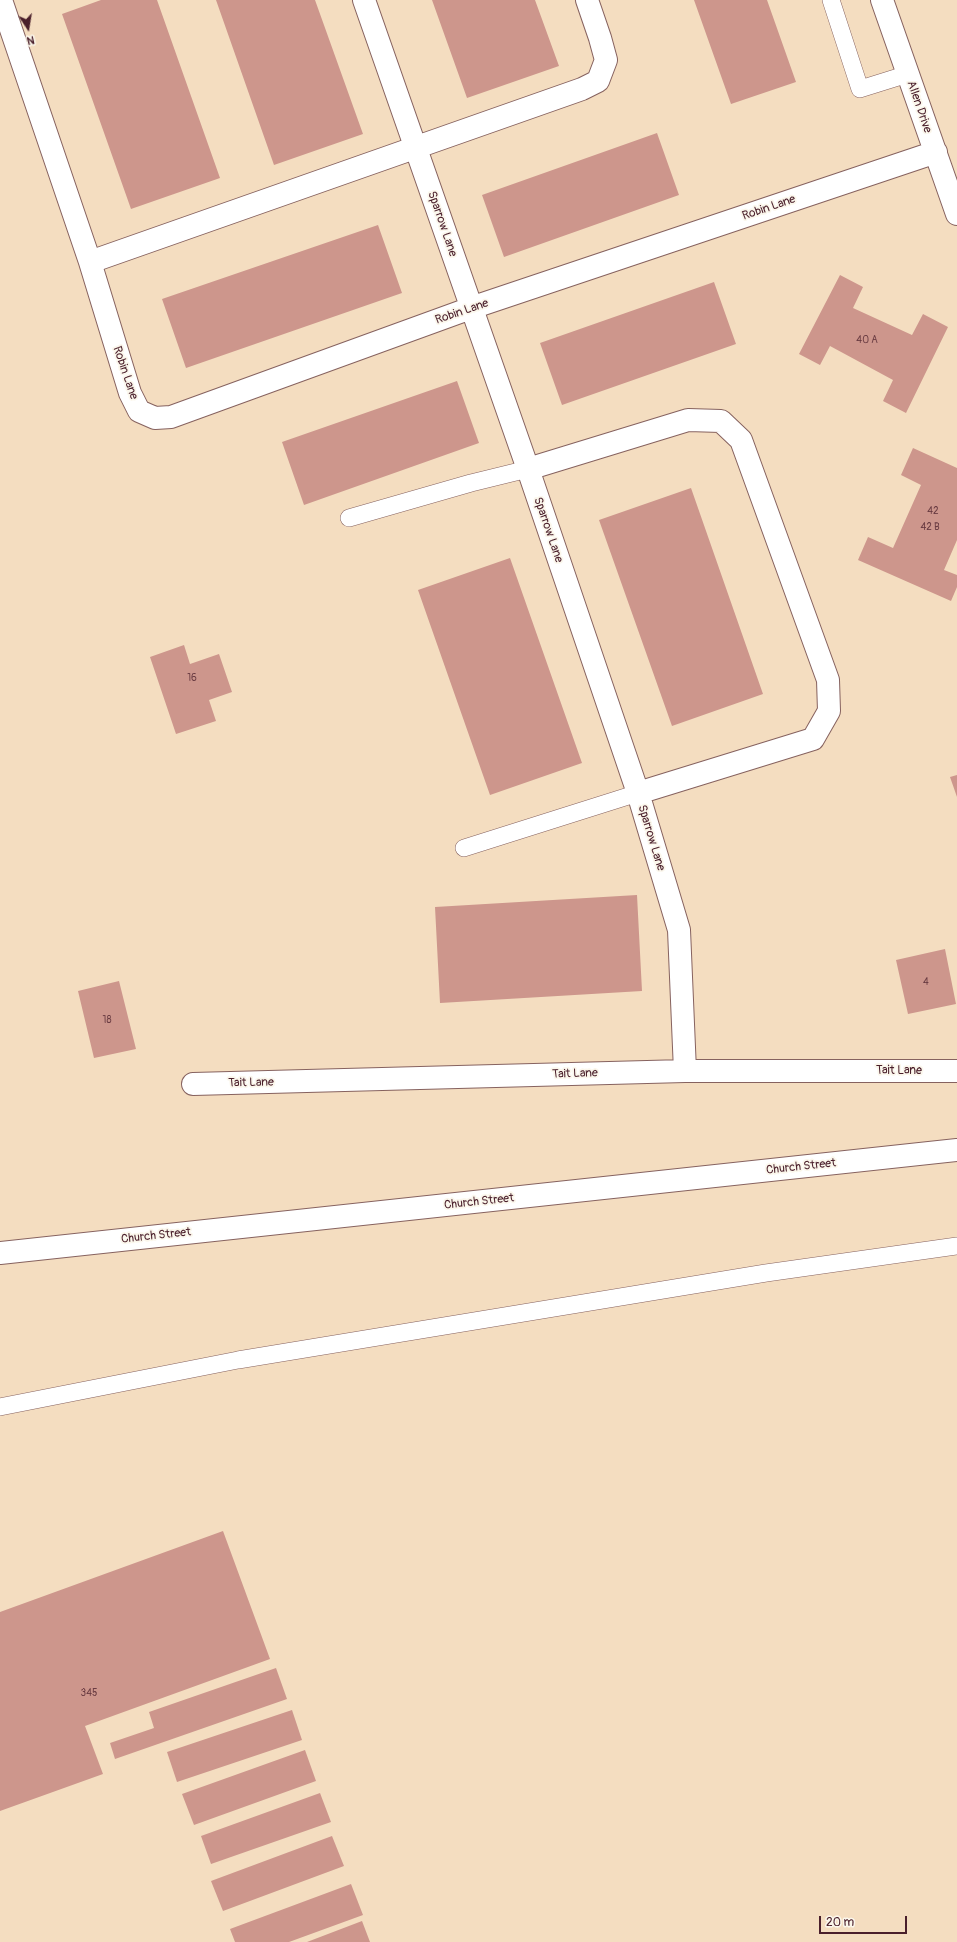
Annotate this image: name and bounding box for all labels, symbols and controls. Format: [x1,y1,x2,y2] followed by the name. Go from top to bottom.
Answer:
[8,8,48,48] north arrow
[26,33,36,47] text: N
[903,79,935,135] street label: Allen Drive
[424,189,460,259] street label: Sparrow Lane
[740,192,798,224] street label: Robin Lane
[433,296,491,328] street label: Robin Lane
[856,334,878,346] house number: 40 A
[109,344,141,402] street label: Robin Lane
[530,495,566,565] street label: Sparrow Lane
[927,505,939,517] house number: 42
[920,521,940,533] house number: 42 B
[187,672,197,684] house number: 16
[634,803,668,873] street label: Sparrow Lane
[923,976,929,988] house number: 4
[103,1014,111,1026] house number: 18
[876,1064,922,1078] street label: Tait Lane
[552,1066,598,1082] street label: Tait Lane
[228,1075,274,1091] street label: Tait Lane
[765,1156,837,1178] street label: Church Street
[443,1191,515,1213] street label: Church Street
[120,1225,192,1247] street label: Church Street
[81,1687,97,1699] house number: 345
[821,1908,909,1934] scale bar
[826,1915,854,1930] text: 20 m

